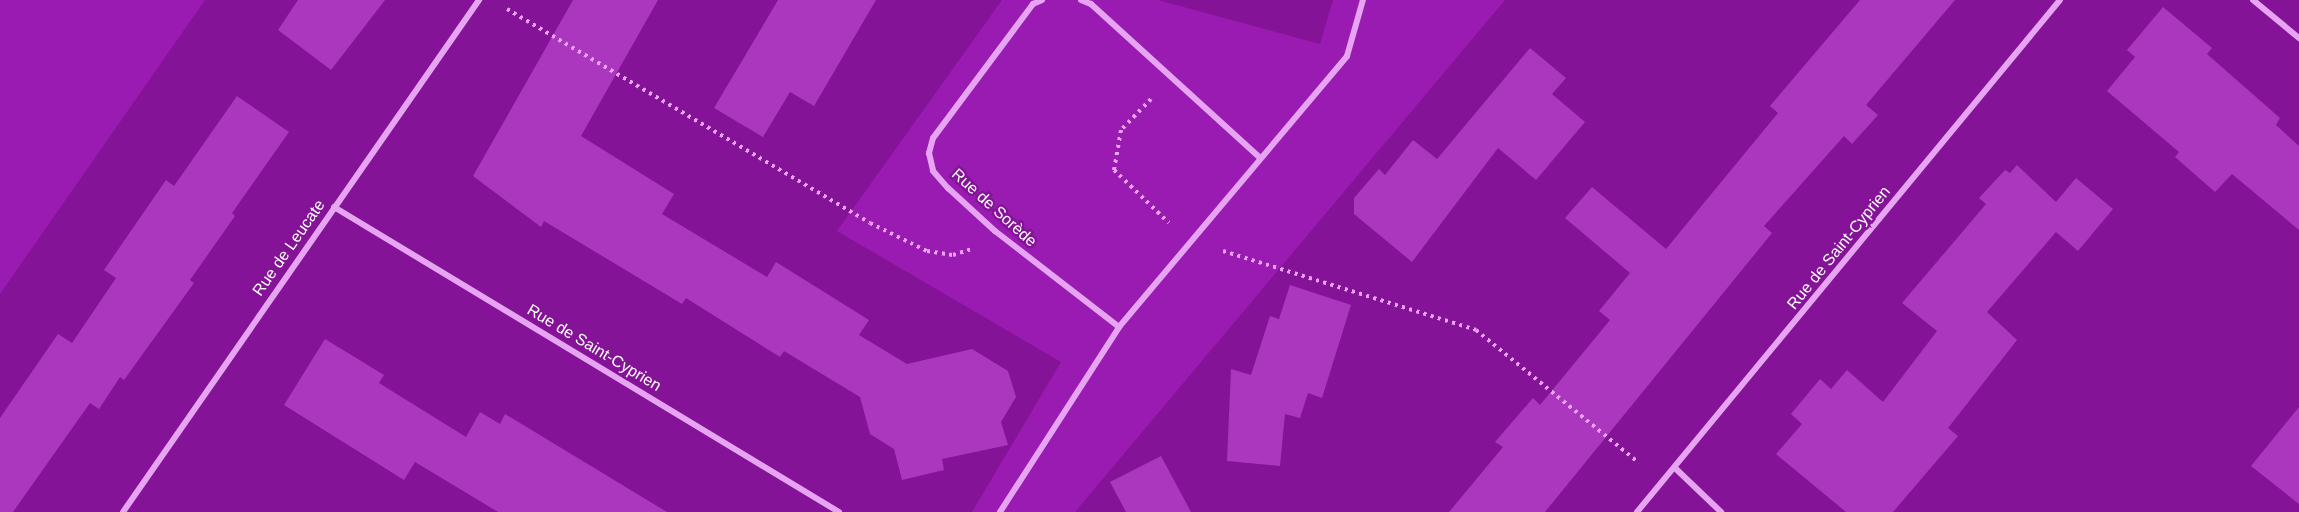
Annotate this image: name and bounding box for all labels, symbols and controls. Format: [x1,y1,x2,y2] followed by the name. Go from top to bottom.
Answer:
[948,165,1040,251] street label: Rue de Sorède
[1783,183,1895,313] street label: Rue de Saint-Cyprien
[249,196,329,300] street label: Rue de Leucate
[523,300,665,396] street label: Rue de Saint-Cyprien

